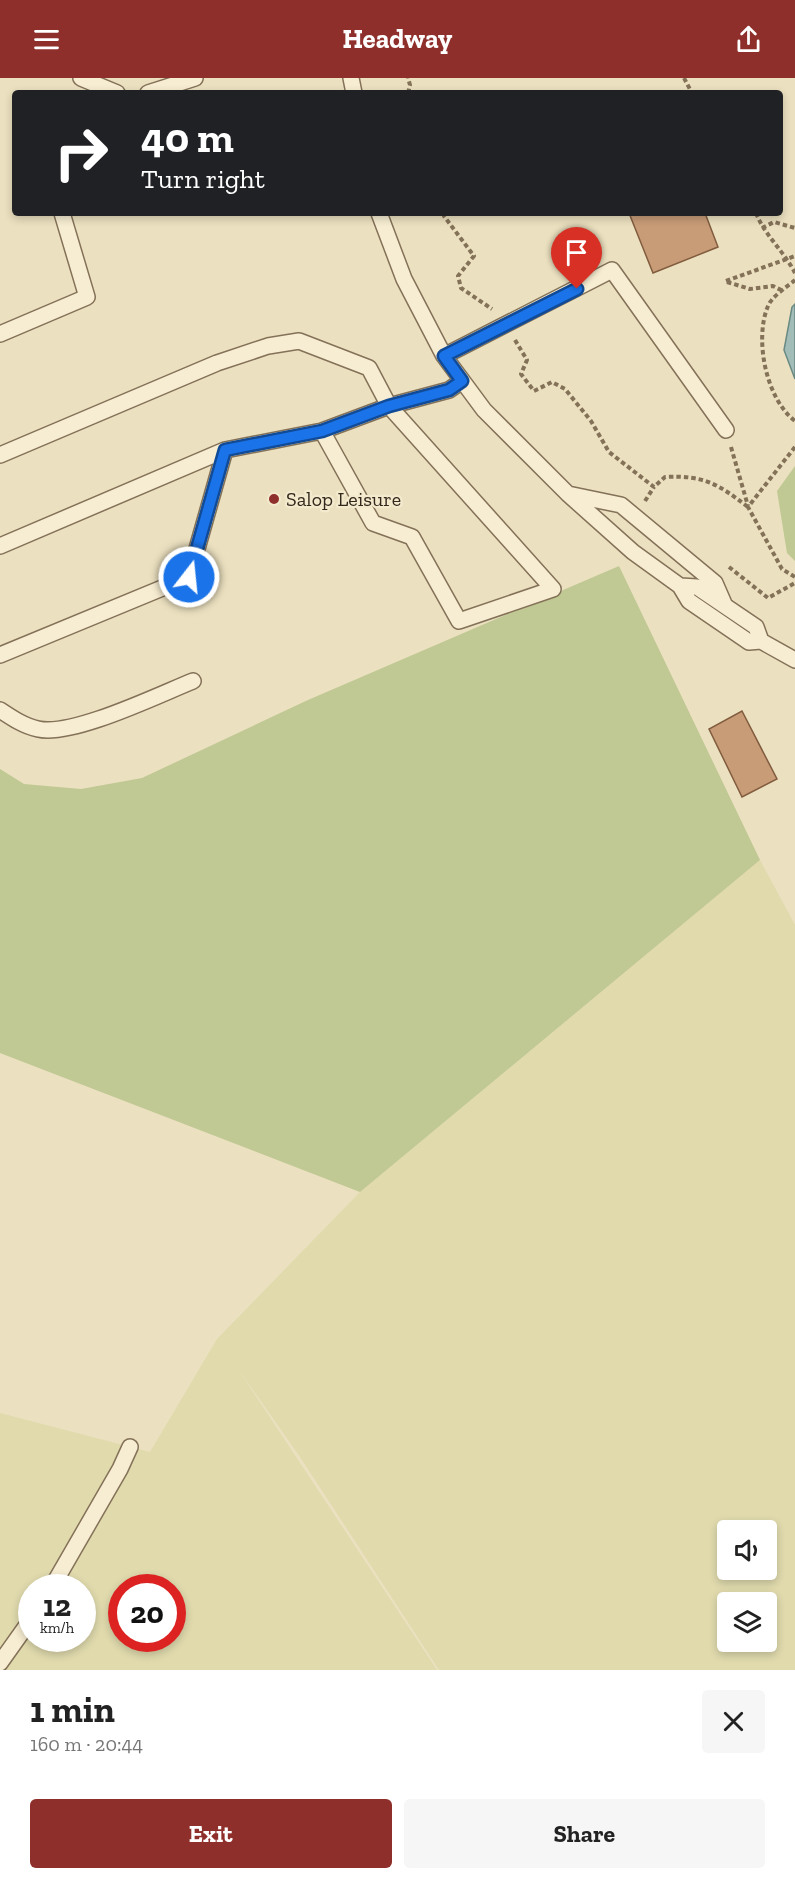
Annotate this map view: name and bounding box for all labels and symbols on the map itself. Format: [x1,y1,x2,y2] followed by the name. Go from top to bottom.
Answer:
[551,227,602,289] pin
[286,487,401,511] place label: Salop Leisure
[267,492,281,506] marker: Salop Leisure
[157,545,221,609] position arrow
[108,1574,186,1652] speed limit sign: 20

